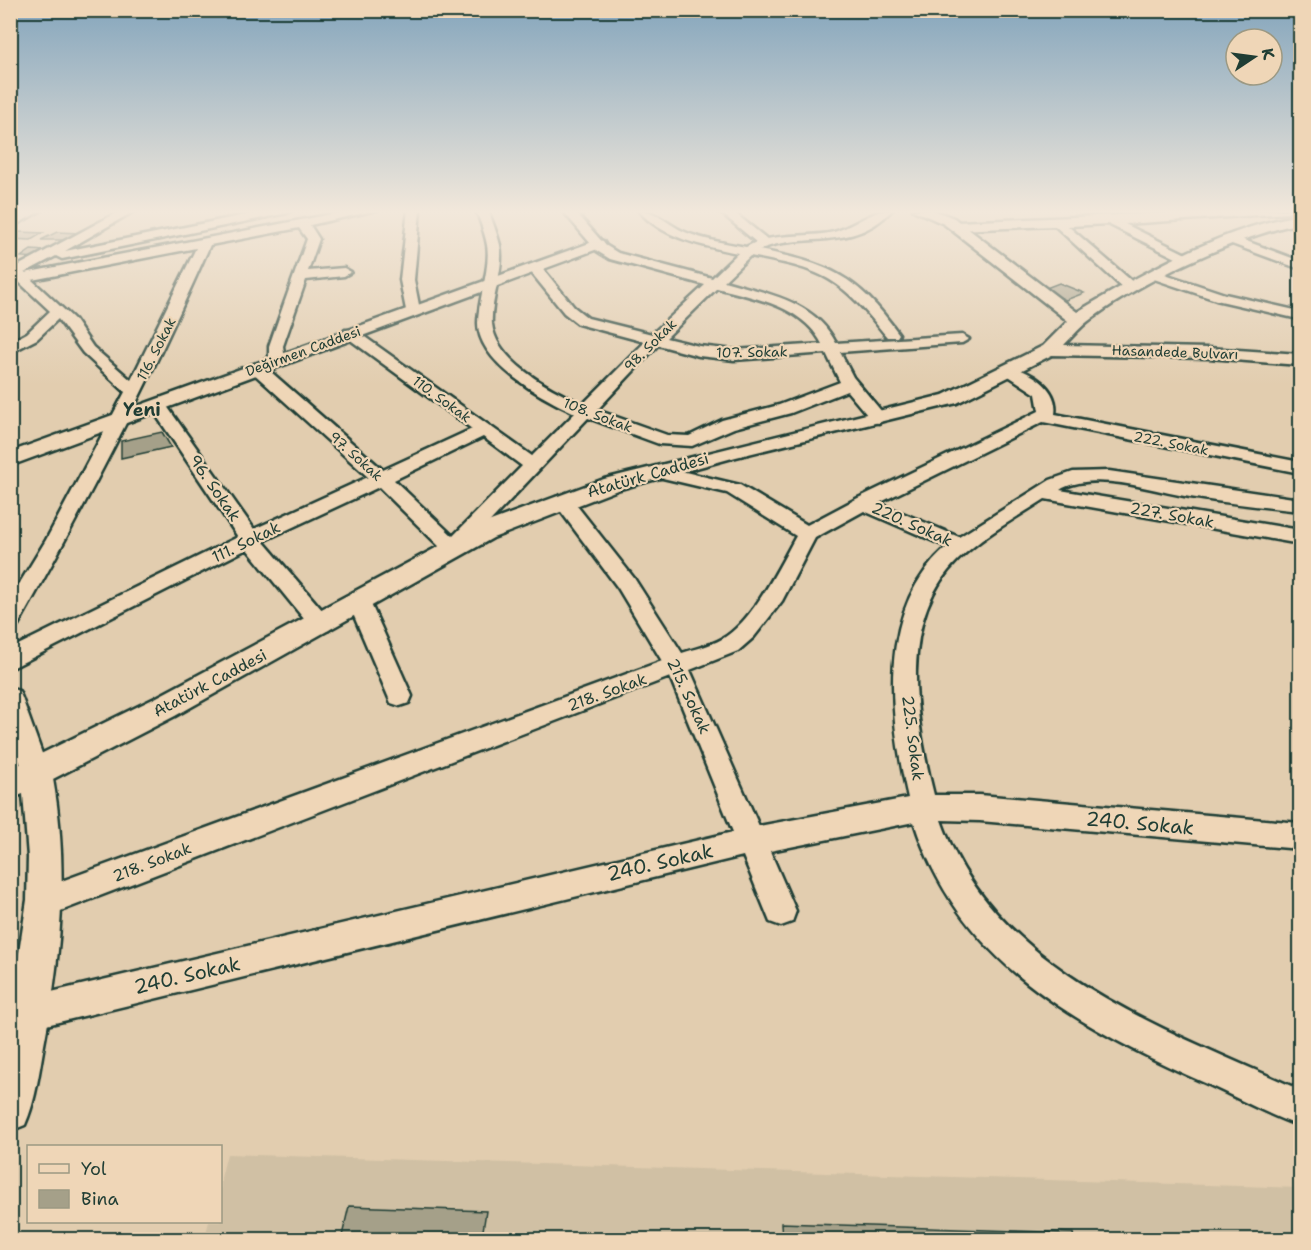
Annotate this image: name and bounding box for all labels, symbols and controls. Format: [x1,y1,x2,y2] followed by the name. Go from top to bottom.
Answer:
[1224,27,1284,87] north arrow
[1257,46,1280,61] text: K
[132,314,180,384] street label: 116. Sokak
[620,315,680,375] street label: 98. Sokak
[243,322,363,380] street label: Değirmen Caddesi
[1111,341,1239,363] street label: Hasandede Bulvarı
[716,342,788,362] street label: 107. Sokak
[409,372,475,426] street label: 110. Sokak
[561,394,635,436] street label: 108. Sokak
[123,398,161,422] district label: Yeni
[325,427,387,485] street label: 97. Sokak
[1132,427,1210,459] street label: 222. Sokak
[585,448,711,502] street label: Atatürk Caddesi
[184,450,246,526] street label: 96. Sokak
[868,497,956,551] street label: 220. Sokak
[1128,497,1216,533] street label: 227. Sokak
[208,516,284,568] street label: 111. Sokak
[150,644,270,722] street label: Atatürk Caddesi
[662,655,716,737] street label: 215. Sokak
[564,668,650,716] street label: 218. Sokak
[897,694,929,782] street label: 225. Sokak
[1085,805,1195,841] street label: 240. Sokak
[110,837,194,887] street label: 218. Sokak
[604,837,716,887] street label: 240. Sokak
[131,950,243,1000] street label: 240. Sokak
[27,1145,222,1223] legend
[81,1157,107,1181] text: Yol
[81,1187,119,1211] text: Bina

